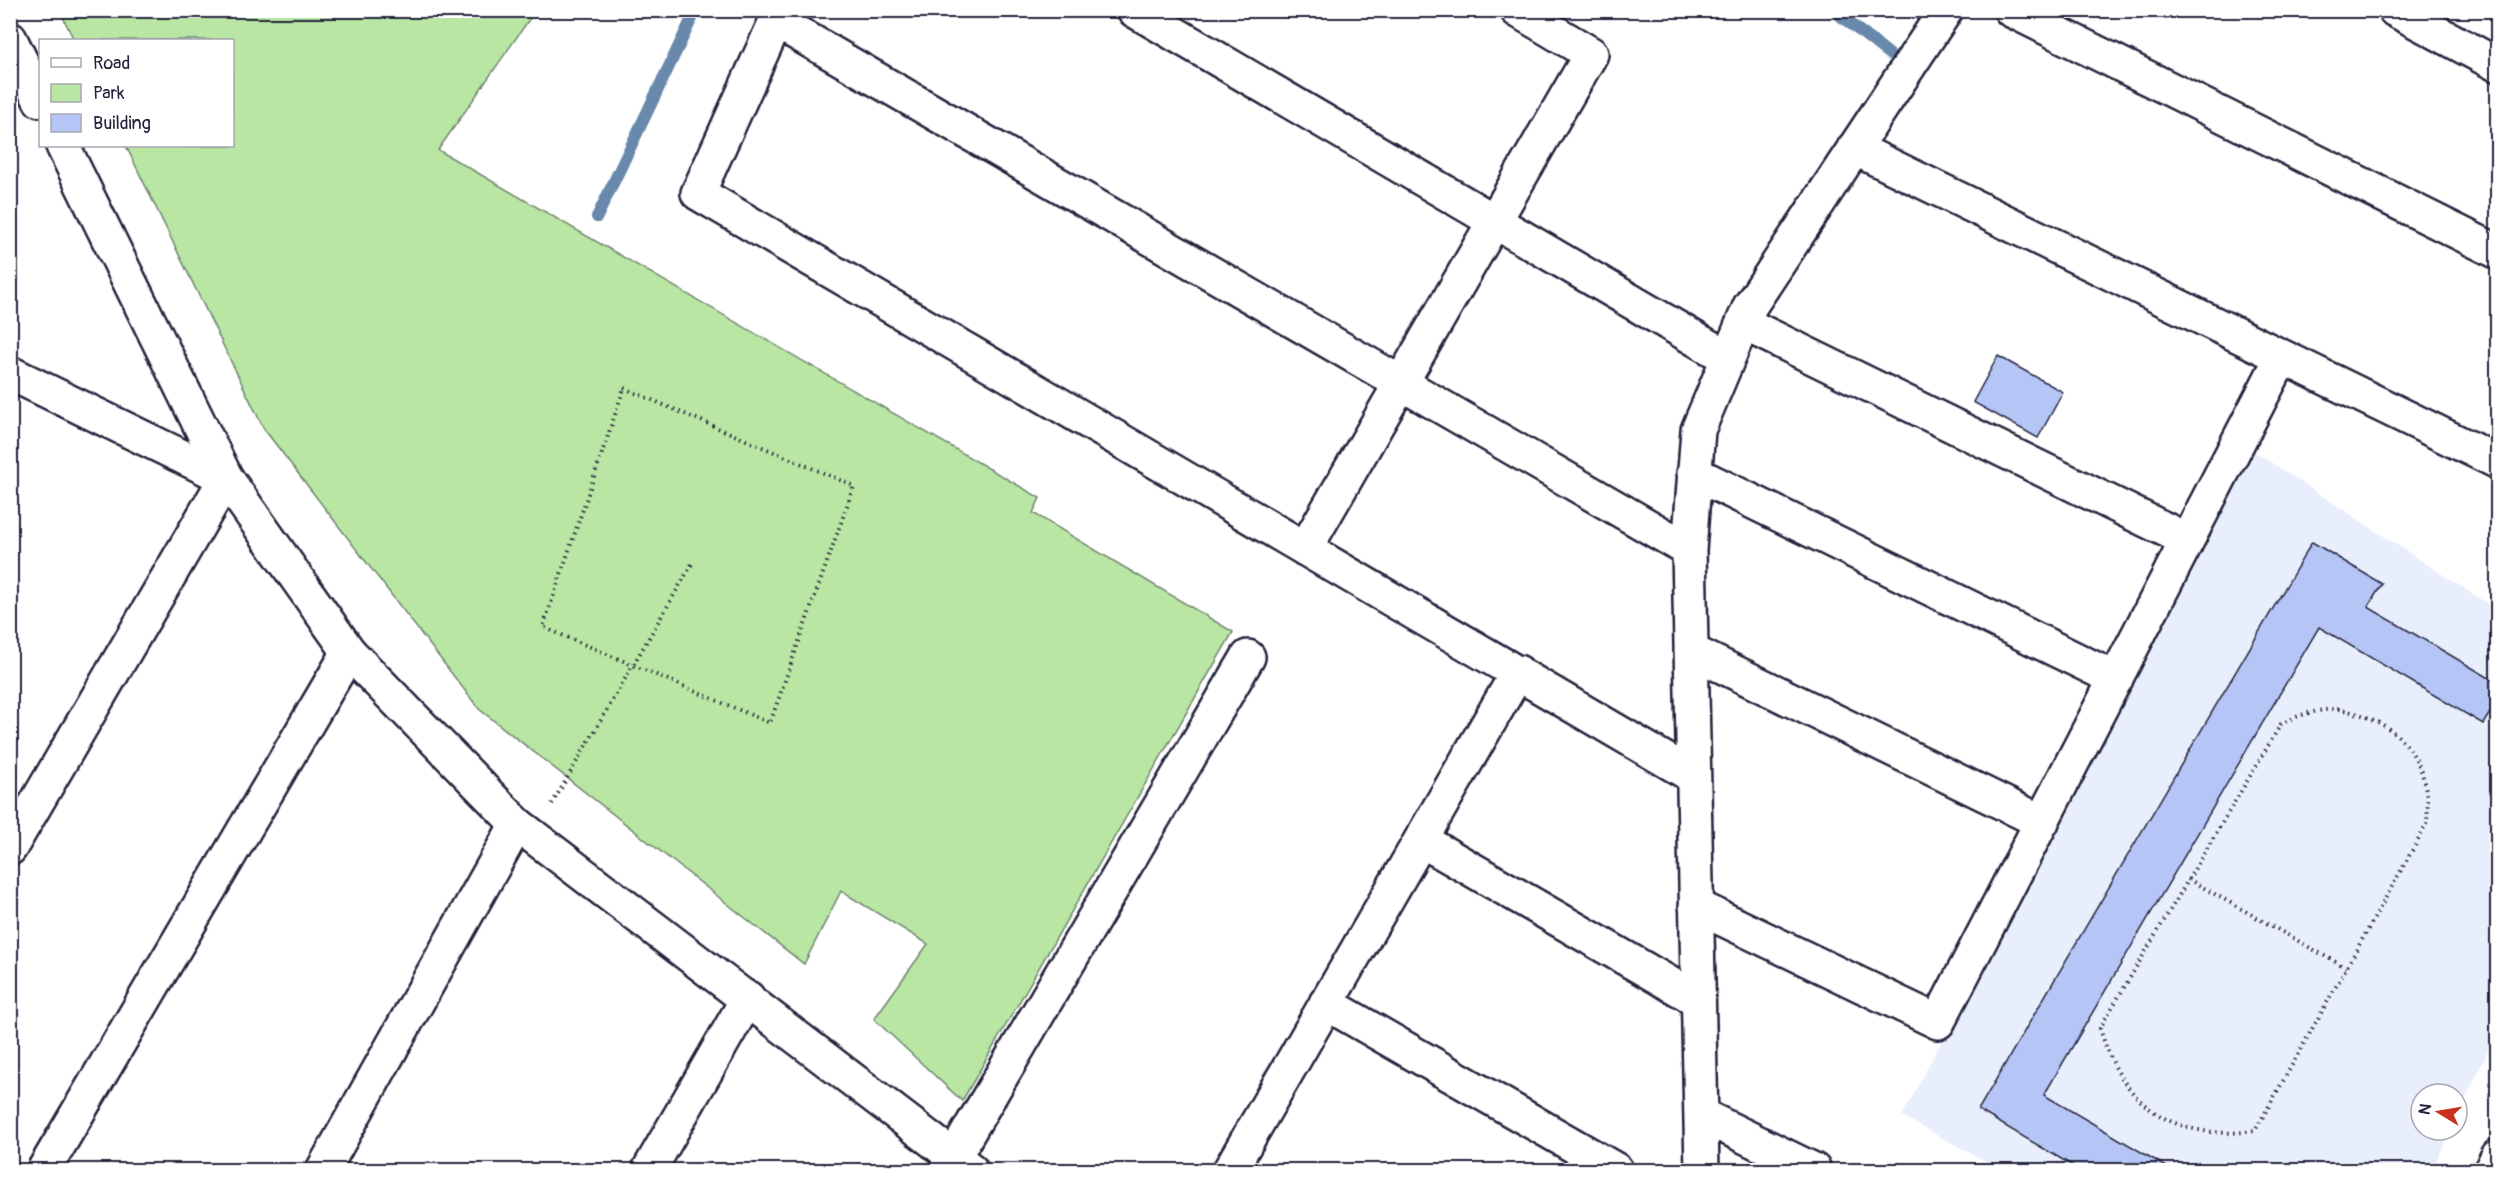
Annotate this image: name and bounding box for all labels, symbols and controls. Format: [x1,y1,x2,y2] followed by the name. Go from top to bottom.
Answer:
[39,39,234,147] legend
[93,52,130,75] text: Road
[93,82,125,105] text: Park
[93,112,151,135] text: Building
[2409,1082,2469,1142] north arrow
[2414,1102,2436,1117] text: N

